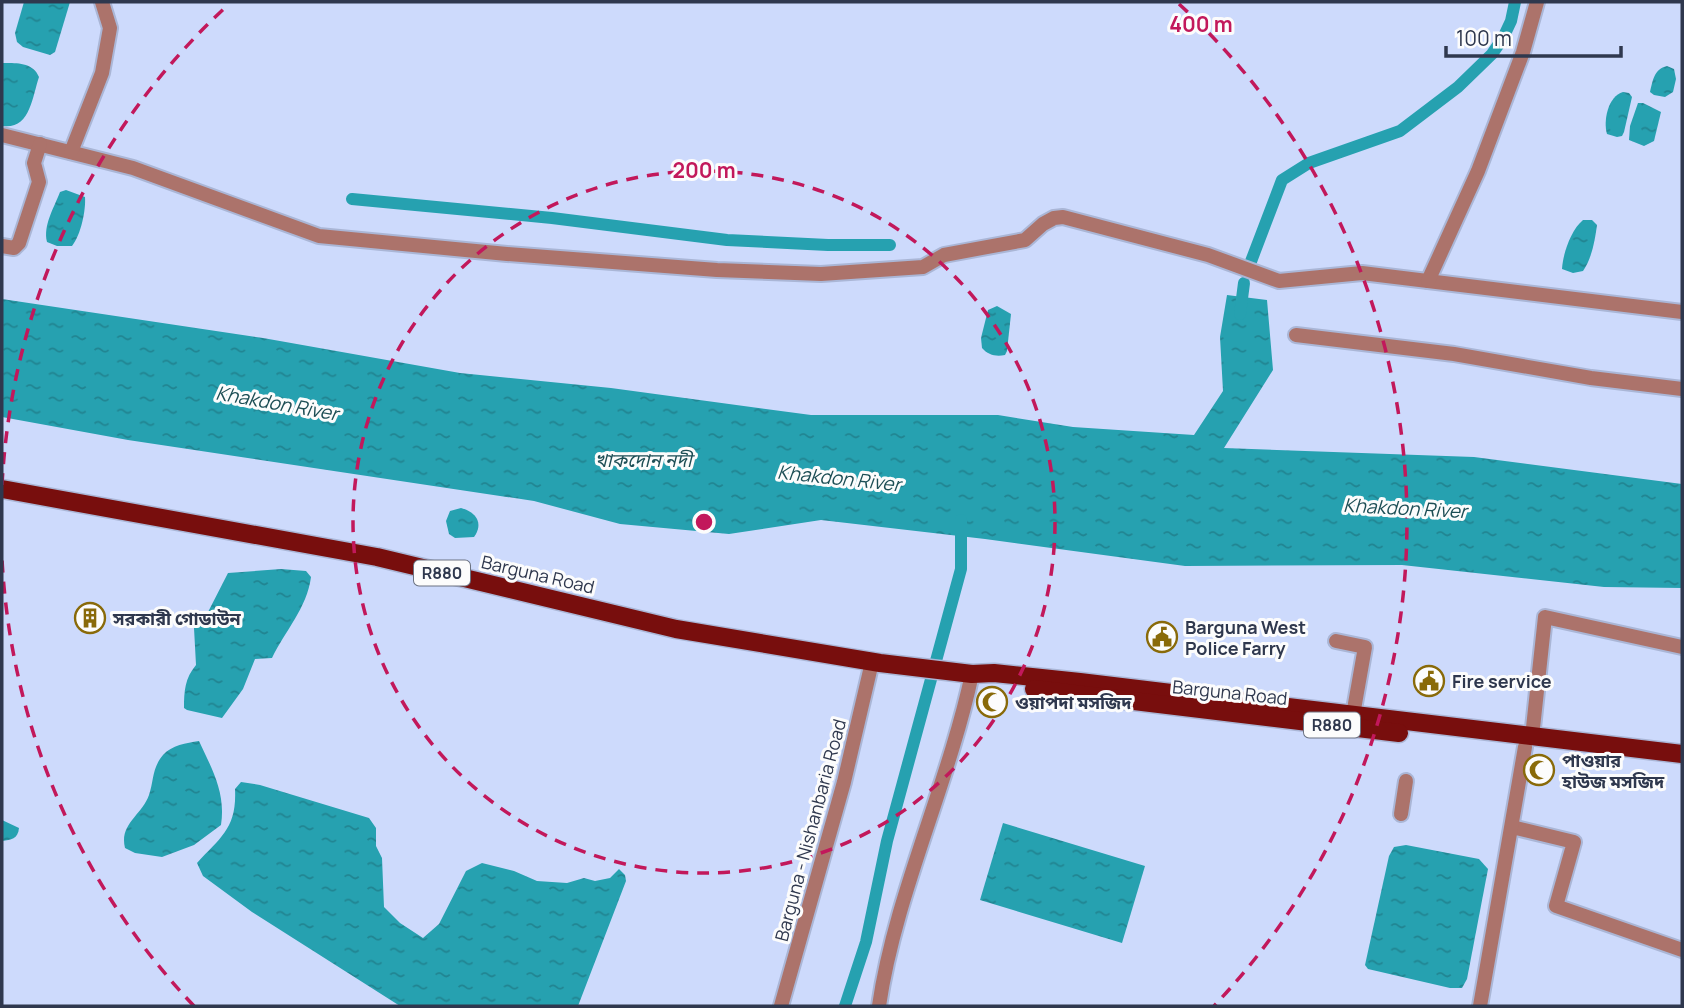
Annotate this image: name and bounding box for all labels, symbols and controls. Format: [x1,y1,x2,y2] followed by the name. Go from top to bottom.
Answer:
[1169,10,1233,38] text: 400 m
[1446,14,1621,58] scale bar
[1456,24,1512,52] text: 100 m
[672,156,736,184] text: 200 m
[214,379,342,427] water label: Khakdon River
[594,447,696,473] water label: খাকদোন নদী
[776,459,904,498] water label: Khakdon River
[1343,492,1470,524] water label: Khakdon River
[692,510,716,534] centre of rings
[479,549,597,599] street label: Barguna Road
[414,560,470,586] road number: R880
[73,601,107,635] building icon: সরকারী গোডাউন
[112,606,242,630] place label: সরকারী গোডাউন
[1185,615,1306,660] place label: Barguna West Police Farry
[1145,620,1179,654] public building icon: Barguna West Police Farry
[1412,664,1446,698] public building icon: Fire service
[1452,669,1552,693] place label: Fire service
[1171,674,1289,710] street label: Barguna Road
[975,685,1009,719] mosque icon: ওয়াপদা মসজিদ
[1015,690,1132,714] place label: ওয়াপদা মসজিদ
[1304,712,1360,738] road number: R880
[769,716,851,944] street label: Barguna - Nishanbaria Road
[1561,748,1665,793] place label: পাওয়ার হাউজ মসজিদ
[1522,753,1556,787] mosque icon: পাওয়ার হাউজ মসজিদ

